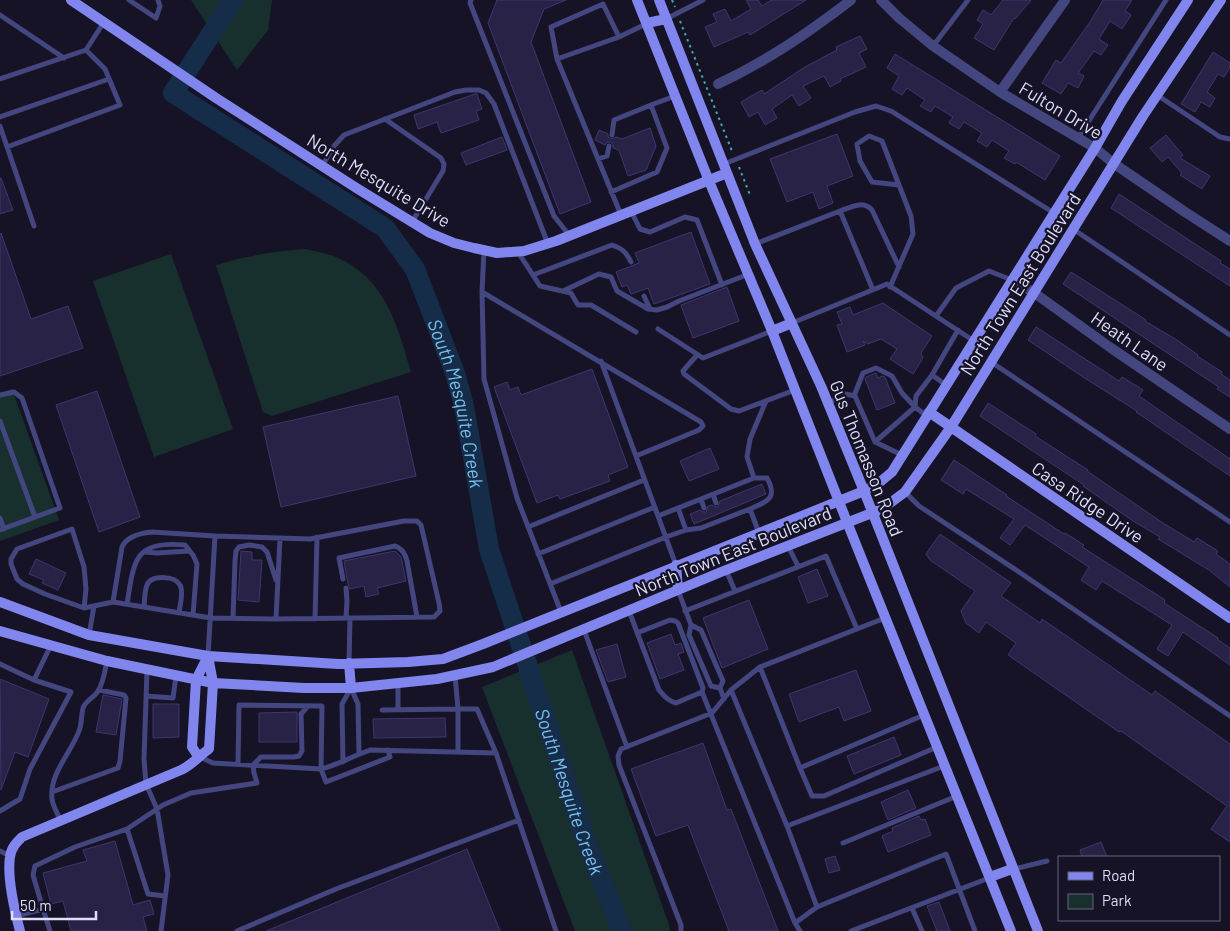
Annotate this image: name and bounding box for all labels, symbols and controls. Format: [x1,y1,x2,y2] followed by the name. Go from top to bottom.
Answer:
[1015,77,1107,143] street label: Fulton Drive
[303,129,455,231] street label: North Mesquite Drive
[955,189,1085,379] street label: North Town East Boulevard
[1087,307,1173,375] street label: Heath Lane
[424,315,490,490] water label: South Mesquite Creek
[826,377,908,539] street label: Gus Thomasson Road
[1028,457,1148,547] street label: Casa Ridge Drive
[631,501,835,601] street label: North Town East Boulevard
[531,705,610,878] water label: South Mesquite Creek
[1058,856,1220,921] legend
[1102,866,1135,884] text: Road
[12,888,96,920] scale bar
[1102,891,1132,909] text: Park
[20,896,52,914] text: 50 m

